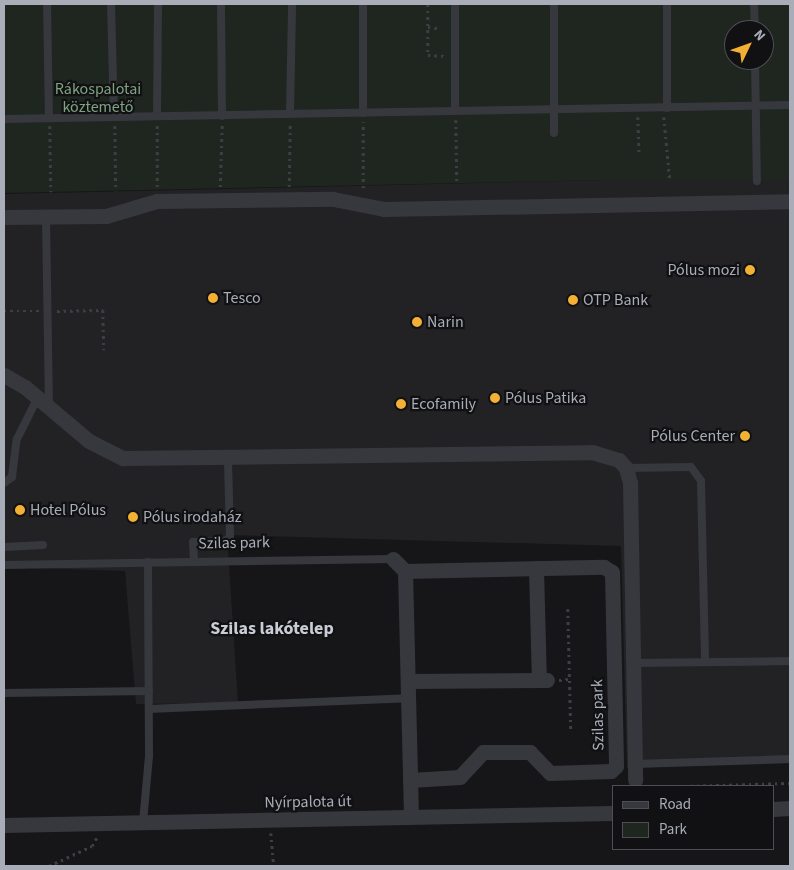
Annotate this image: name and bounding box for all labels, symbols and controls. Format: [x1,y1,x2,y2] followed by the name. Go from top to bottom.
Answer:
[724,20,774,70] north arrow
[749,25,770,46] text: N
[55,79,141,117] park label: Rákospalotai köztemető
[667,260,740,280] place label: Pólus mozi
[744,264,756,276] marker: Pólus mozi
[223,288,261,308] place label: Tesco
[583,290,648,310] place label: OTP Bank
[207,292,219,304] marker: Tesco
[567,294,579,306] marker: OTP Bank
[427,312,464,332] place label: Narin
[411,316,423,328] marker: Narin
[505,388,586,408] place label: Pólus Patika
[489,392,501,404] marker: Pólus Patika
[411,394,476,414] place label: Ecofamily
[395,398,407,410] marker: Ecofamily
[650,426,735,446] place label: Pólus Center
[739,430,751,442] marker: Pólus Center
[30,500,106,520] place label: Hotel Pólus
[14,504,26,516] marker: Hotel Pólus
[143,507,242,527] place label: Pólus irodaház
[127,511,139,523] marker: Pólus irodaház
[198,533,270,553] street label: Szilas park
[210,618,334,640] district label: Szilas lakótelep
[588,679,608,751] street label: Szilas park
[612,785,774,850] legend
[264,792,352,812] street label: Nyírpalota út
[659,794,691,815] text: Road
[659,819,687,840] text: Park

